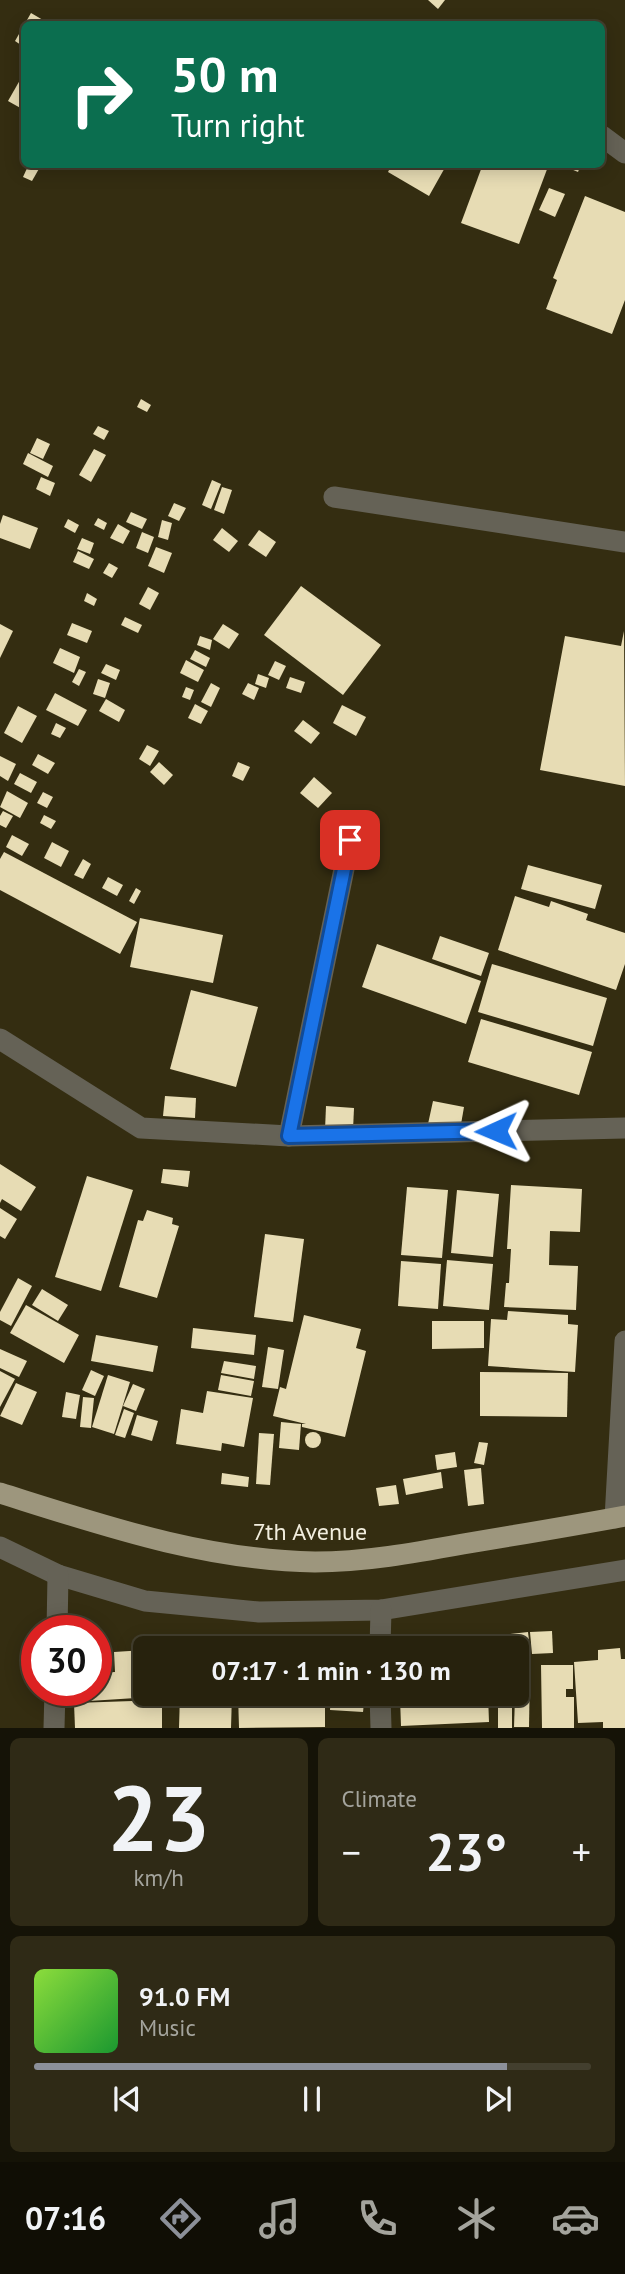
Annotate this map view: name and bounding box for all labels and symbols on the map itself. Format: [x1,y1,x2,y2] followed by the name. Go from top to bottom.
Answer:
[320,810,380,870] pin
[459,1094,533,1168] position arrow
[253,1516,367,1547] street label: 7th Avenue
[21,1615,112,1706] speed limit sign: 30

